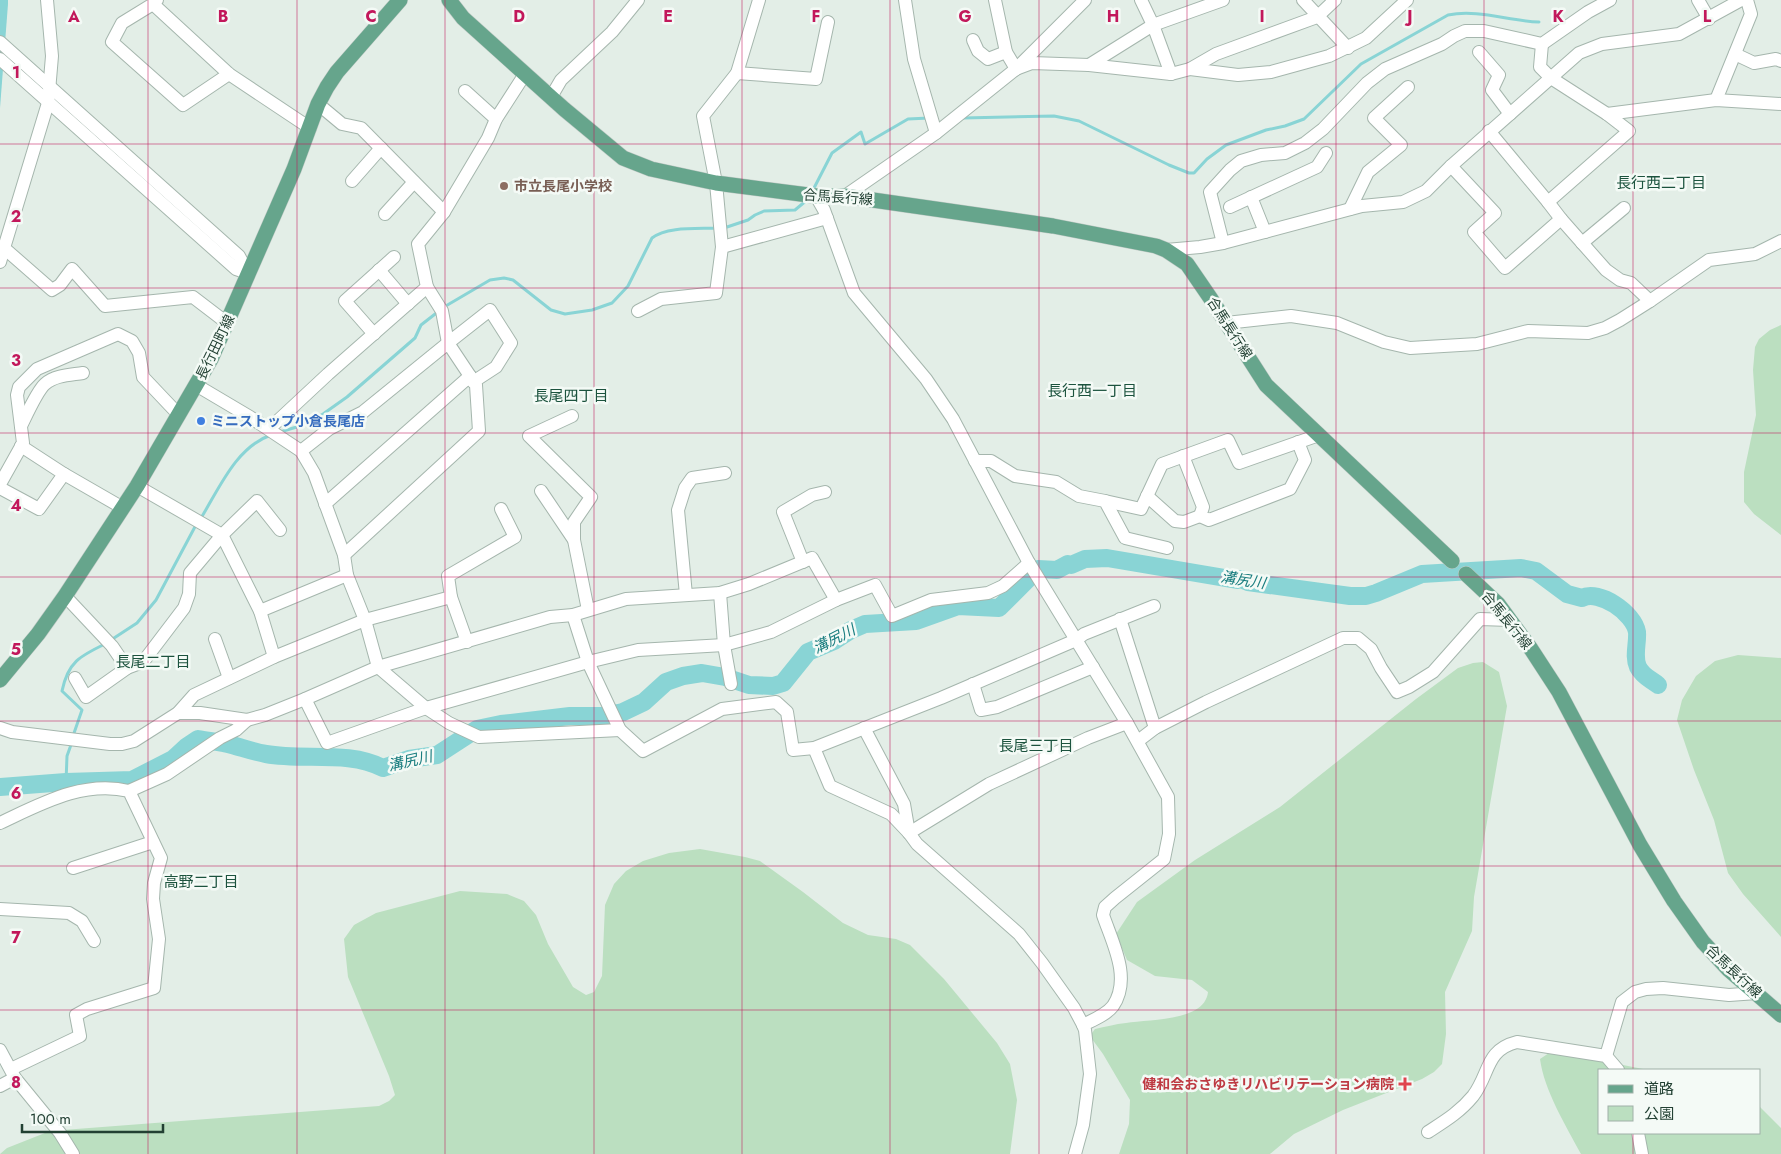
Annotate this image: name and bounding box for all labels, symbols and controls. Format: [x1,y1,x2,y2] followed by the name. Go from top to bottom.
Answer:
[67,5,80,28] text: A
[218,5,228,28] text: B
[365,5,377,28] text: C
[513,5,525,28] text: D
[663,5,673,28] text: E
[812,5,820,28] text: F
[958,5,972,28] text: G
[1107,5,1119,28] text: H
[1259,5,1265,28] text: I
[1404,5,1413,28] text: J
[1552,5,1564,28] text: K
[1703,5,1712,28] text: L
[12,61,20,84] text: 1
[1616,172,1706,194] district label: 長行西二丁目
[514,176,612,196] place label: 市立長尾小学校
[498,180,510,192] marker: 市立長尾小学校
[802,185,874,209] street label: 合馬長行線
[11,205,21,228] text: 2
[1203,293,1257,363] street label: 合馬長行線
[191,311,239,383] street label: 長行田町線
[11,349,21,372] text: 3
[1047,380,1137,402] district label: 長行西一丁目
[533,385,609,407] district label: 長尾四丁目
[211,411,365,431] place label: ミニストップ小倉長尾店
[195,415,207,427] marker: ミニストップ小倉長尾店
[10,494,22,517] text: 4
[1219,566,1269,595] water label: 溝尻川
[1477,587,1537,653] street label: 合馬長行線
[809,618,861,659] water label: 溝尻川
[11,638,21,661] text: 5
[115,651,191,673] district label: 長尾二丁目
[998,735,1074,757] district label: 長尾三丁目
[386,745,436,777] water label: 溝尻川
[11,782,21,805] text: 6
[163,871,239,893] district label: 高野二丁目
[11,926,21,949] text: 7
[1702,940,1766,1002] street label: 合馬長行線
[1598,1069,1761,1134] legend
[11,1071,21,1094] text: 8
[1142,1074,1394,1094] place label: 健和会おさゆきリハビリテーション病院
[1398,1077,1412,1091] marker: 健和会おさゆきリハビリテーション病院
[1644,1078,1674,1100] text: 道路
[22,1102,164,1134] scale bar
[1644,1103,1674,1125] text: 公園
[30,1108,71,1130] text: 100 m

